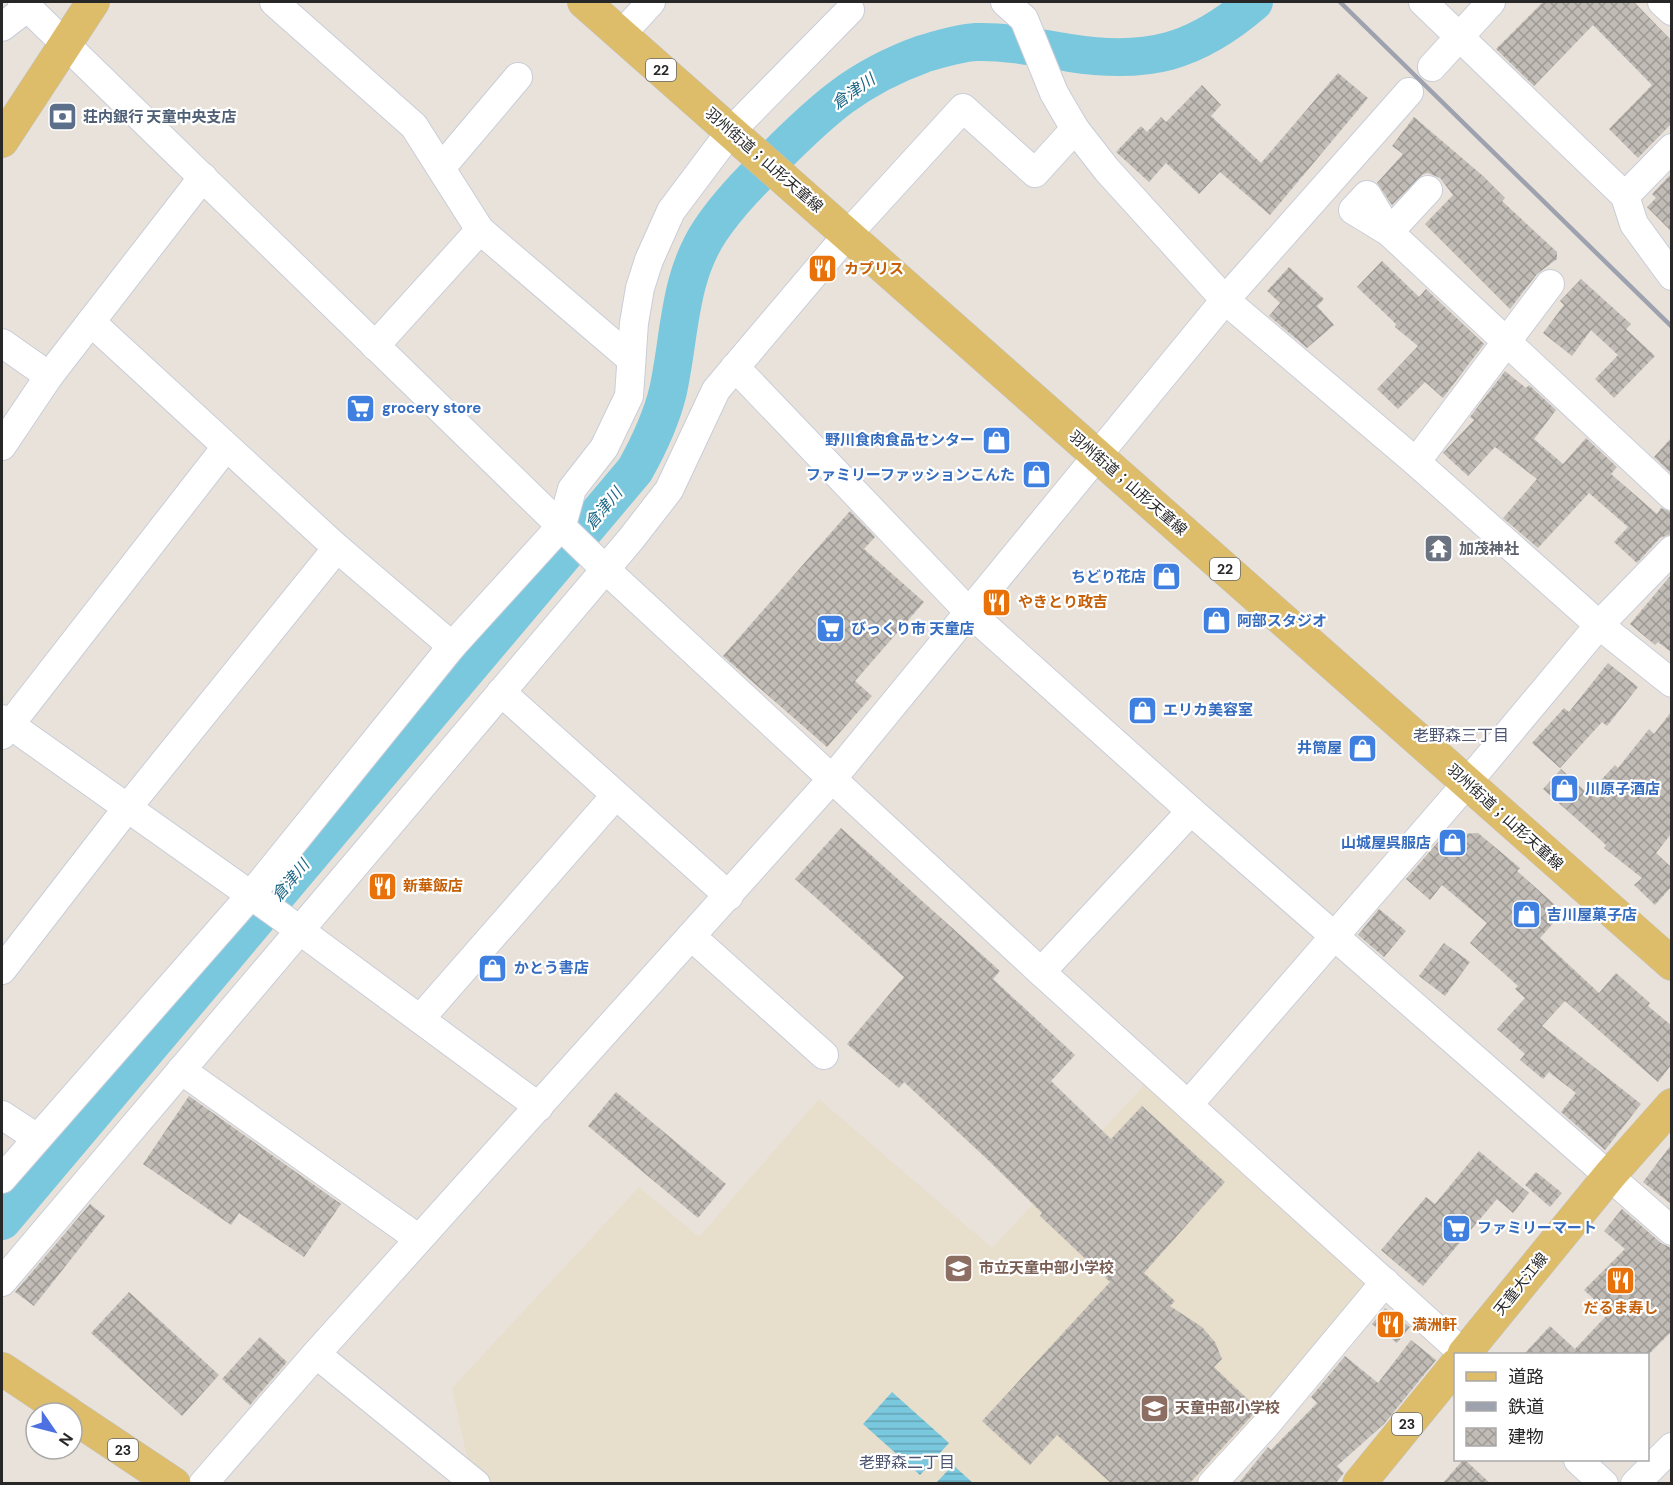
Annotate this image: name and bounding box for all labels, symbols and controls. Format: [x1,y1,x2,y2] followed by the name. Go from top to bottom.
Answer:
[646,59,676,81] road number: 22
[828,68,881,114] water label: 倉津川
[46,101,78,133] bank icon: 荘内銀行 天童中央支店
[701,103,827,217] street label: 羽州街道；山形天童線
[83,107,237,127] place label: 荘内銀行 天童中央支店
[807,253,839,285] restaurant icon: カプリス
[844,259,904,279] place label: カプリス
[345,392,377,424] supermarket icon: grocery store
[382,398,481,418] place label: grocery store
[980,424,1012,456] shop icon: 野川食肉食品センター
[1065,426,1191,540] street label: 羽州街道；山形天童線
[825,430,975,450] place label: 野川食肉食品センター
[1020,459,1052,491] shop icon: ファミリーファッションこんた
[806,465,1015,485] place label: ファミリーファッションこんた
[580,482,628,533] water label: 倉津川
[1422,533,1454,565] temple icon: 加茂神社
[1459,539,1519,559] place label: 加茂神社
[1210,558,1240,580] road number: 22
[1151,561,1183,593] shop icon: ちどり花店
[1071,567,1146,587] place label: ちどり花店
[981,586,1013,618] restaurant icon: やきとり政吉
[1018,592,1108,612] place label: やきとり政吉
[1200,605,1232,637] shop icon: 阿部スタジオ
[1237,611,1327,631] place label: 阿部スタジオ
[814,613,846,645] supermarket icon: びっくり市 天童店
[851,619,975,639] place label: びっくり市 天童店
[1126,694,1158,726] shop icon: エリカ美容室
[1163,700,1253,720] place label: エリカ美容室
[1413,725,1509,746] district label: 老野森三丁目
[1347,732,1379,764] shop icon: 井筒屋
[1297,738,1342,758] place label: 井筒屋
[1443,759,1567,875] street label: 羽州街道；山形天童線
[1548,773,1580,805] shop icon: 川原子酒店
[1585,779,1660,799] place label: 川原子酒店
[1436,827,1468,859] shop icon: 山城屋呉服店
[1341,833,1431,853] place label: 山城屋呉服店
[267,854,315,905] water label: 倉津川
[366,870,398,902] restaurant icon: 新華飯店
[403,876,463,896] place label: 新華飯店
[1510,899,1542,931] shop icon: 吉川屋菓子店
[1547,905,1637,925] place label: 吉川屋菓子店
[477,952,509,984] shop icon: かとう書店
[514,958,589,978] place label: かとう書店
[1440,1212,1472,1244] supermarket icon: ファミリーマート
[1477,1218,1597,1238] place label: ファミリーマート
[1490,1249,1552,1319] street label: 天童大江線
[942,1252,974,1284] school or university icon: 市立天童中部小学校
[979,1258,1114,1278] place label: 市立天童中部小学校
[1605,1265,1637,1297] restaurant icon: だるま寿し
[1583,1298,1659,1318] place label: だるま寿し
[1375,1309,1407,1341] restaurant icon: 満洲軒
[1412,1315,1457,1335] place label: 満洲軒
[1454,1353,1649,1461] legend
[1508,1365,1544,1389] text: 道路
[1138,1392,1170,1424] school or university icon: 天童中部小学校
[1508,1395,1544,1419] text: 鉄道
[1175,1398,1280,1418] place label: 天童中部小学校
[24,1401,84,1461] north arrow
[1392,1413,1422,1435] road number: 23
[1508,1425,1544,1449] text: 建物
[54,1429,78,1450] text: N
[108,1439,138,1461] road number: 23
[859,1452,955,1473] district label: 老野森二丁目

